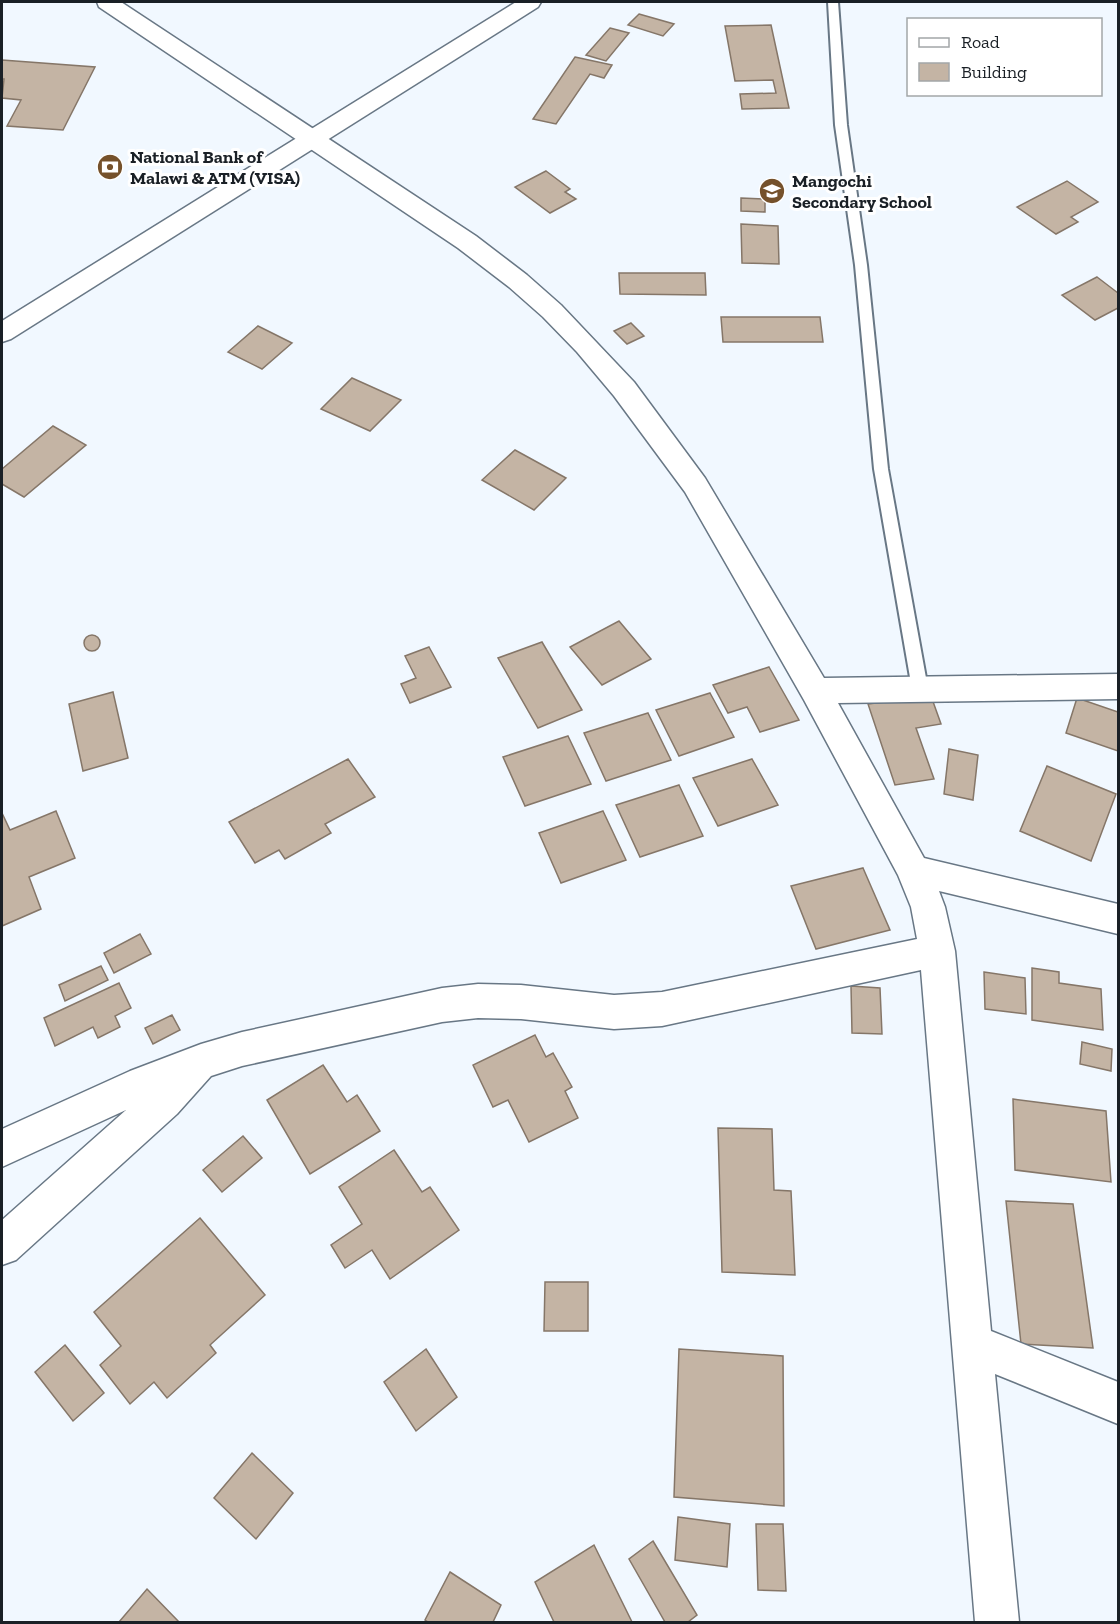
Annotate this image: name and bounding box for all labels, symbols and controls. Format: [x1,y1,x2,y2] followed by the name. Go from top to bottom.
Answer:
[907,18,1102,96] legend
[961,31,1000,53] text: Road
[961,61,1027,83] text: Building
[130,146,300,189] place label: National Bank of Malawi & ATM (VISA)
[95,152,125,182] bank icon: National Bank of Malawi & ATM (VISA)
[792,170,932,213] place label: Mangochi Secondary School
[757,176,787,206] school or university icon: Mangochi Secondary School

